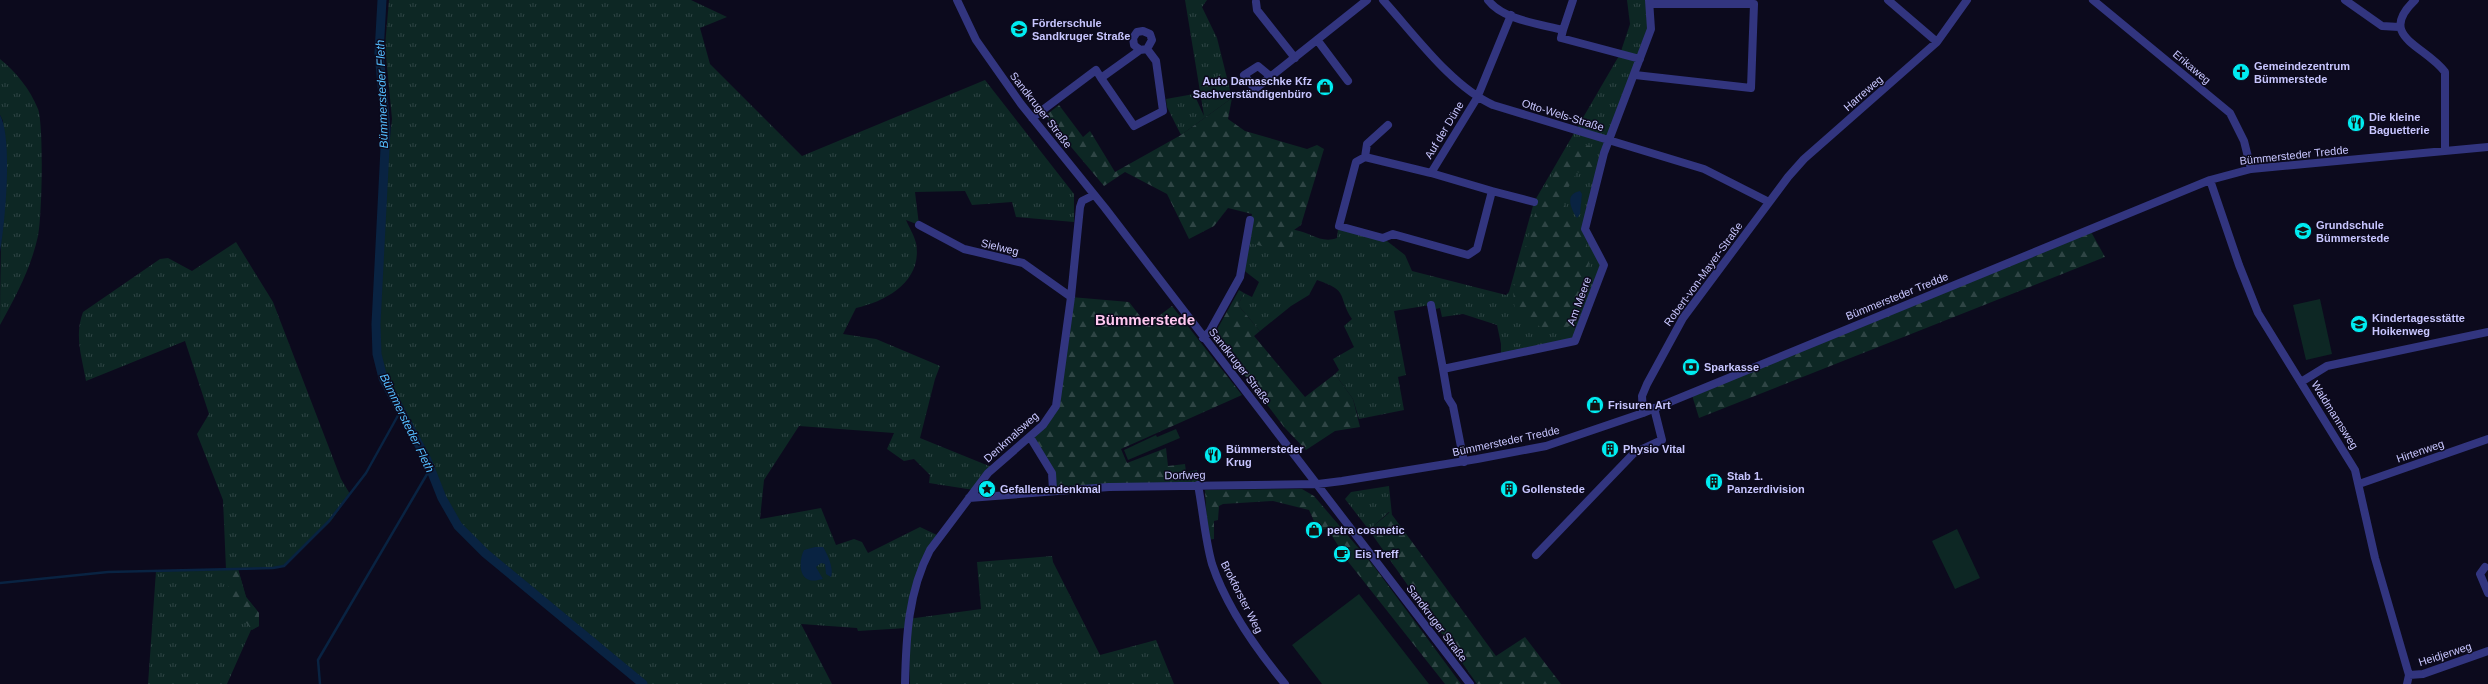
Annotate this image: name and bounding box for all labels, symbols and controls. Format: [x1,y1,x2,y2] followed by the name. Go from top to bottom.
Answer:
[1032,17,1130,42] place label: Förderschule Sandkruger Straße
[1009,19,1029,39] school or university icon: Förderschule Sandkruger Straße
[373,39,391,149] water label: Bümmersteder Fleth
[2171,48,2213,86] street label: Erikaweg
[2254,60,2350,85] place label: Gemeindezentrum Bümmerstede
[2231,62,2251,82] church icon: Gemeindezentrum Bümmerstede
[1008,70,1074,150] street label: Sandkruger Straße
[1841,73,1885,113] street label: Harreweg
[1193,75,1312,100] place label: Auto Damaschke Kfz Sachverständigenbüro
[1315,77,1335,97] shop icon: Auto Damaschke Kfz Sachverständigenbüro
[1520,97,1606,133] street label: Otto-Wels-Straße
[1422,99,1466,161] street label: Auf der Düne
[2369,111,2430,136] place label: Die kleine Baguetterie
[2346,113,2366,133] restaurant icon: Die kleine Baguetterie
[2239,143,2349,167] street label: Bümmersteder Tredde
[2316,219,2389,244] place label: Grundschule Bümmerstede
[1661,220,1745,328] street label: Robert-von-Mayer-Straße
[2293,221,2313,241] school or university icon: Grundschule Bümmerstede
[980,237,1020,257] street label: Sielweg
[1844,270,1950,322] street label: Bümmersteder Tredde
[1565,275,1593,327] street label: Am Meere
[1095,311,1195,328] district label: Bümmerstede
[2372,312,2465,337] place label: Kindertagesstätte Hoikenweg
[2349,314,2369,334] school or university icon: Kindertagesstätte Hoikenweg
[1207,326,1273,406] street label: Sandkruger Straße
[1681,357,1701,377] bank icon: Sparkasse
[1704,361,1759,373] place label: Sparkasse
[377,371,437,475] water label: Bümmersteder Fleth
[2309,379,2361,451] street label: Waldmannsweg
[1585,395,1605,415] shop icon: Frisuren Art
[1608,399,1671,411] place label: Frisuren Art
[981,409,1041,465] street label: Denkmalsweg
[1451,424,1561,458] street label: Bümmersteder Tredde
[2395,437,2445,465] street label: Hirtenweg
[1600,439,1620,459] building icon: Physio Vital
[1226,443,1304,468] place label: Bümmersteder Krug
[1623,443,1685,455] place label: Physio Vital
[1203,445,1223,465] restaurant icon: Bümmersteder Krug
[1164,469,1206,481] street label: Dorfweg
[1727,470,1805,495] place label: Stab 1. Panzerdivision
[1704,472,1724,492] building icon: Stab 1. Panzerdivision
[977,479,997,499] place icon: Gefallenendenkmal
[1499,479,1519,499] building icon: Gollenstede
[1000,483,1101,495] place label: Gefallenendenkmal
[1522,483,1585,495] place label: Gollenstede
[1304,520,1324,540] shop icon: petra cosmetic
[1327,524,1405,536] place label: petra cosmetic
[1332,544,1352,564] cafe icon: Eis Treff
[1355,548,1399,560] place label: Eis Treff
[1219,559,1265,635] street label: Brokforster Weg
[1404,582,1470,664] street label: Sandkruger Straße
[2417,640,2473,668] street label: Heidjerweg

